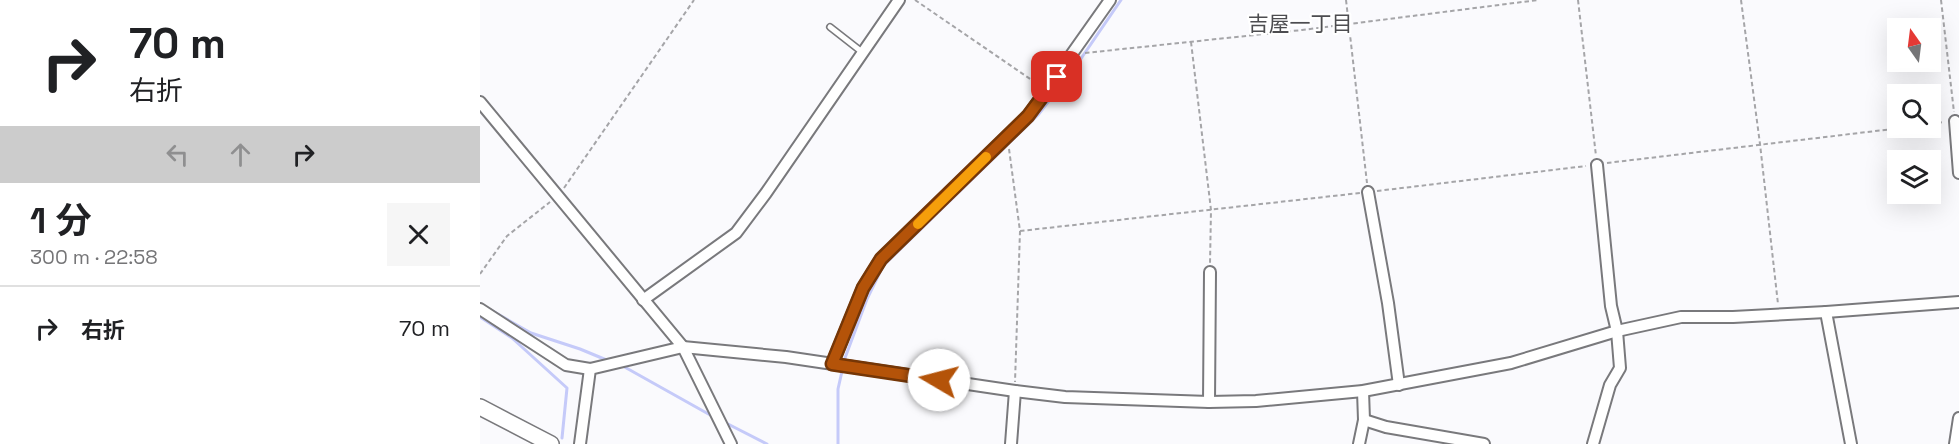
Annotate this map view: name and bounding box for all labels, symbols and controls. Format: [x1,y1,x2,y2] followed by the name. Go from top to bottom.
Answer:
[1248,10,1353,37] district label: 吉屋一丁目
[129,17,226,70] text: 70 m
[1887,18,1941,72] north arrow
[1887,18,1941,204] map controls
[30,24,108,102] icon: right
[1031,51,1082,102] pin
[1040,60,1073,93] icon: arrive
[129,73,183,108] text: 右折
[1887,84,1941,138] button: search
[161,138,194,171] icon: left
[224,138,257,171] icon: ahead
[287,138,320,171] icon: right
[1887,150,1941,204] button: layers
[30,198,91,244] text: 1 分
[387,203,450,266] button: close
[30,244,158,270] text: 300 m · 22:58
[30,312,63,345] icon: right
[399,314,450,342] text: 70 m
[81,316,125,344] text: 右折
[907,348,971,412] position arrow

